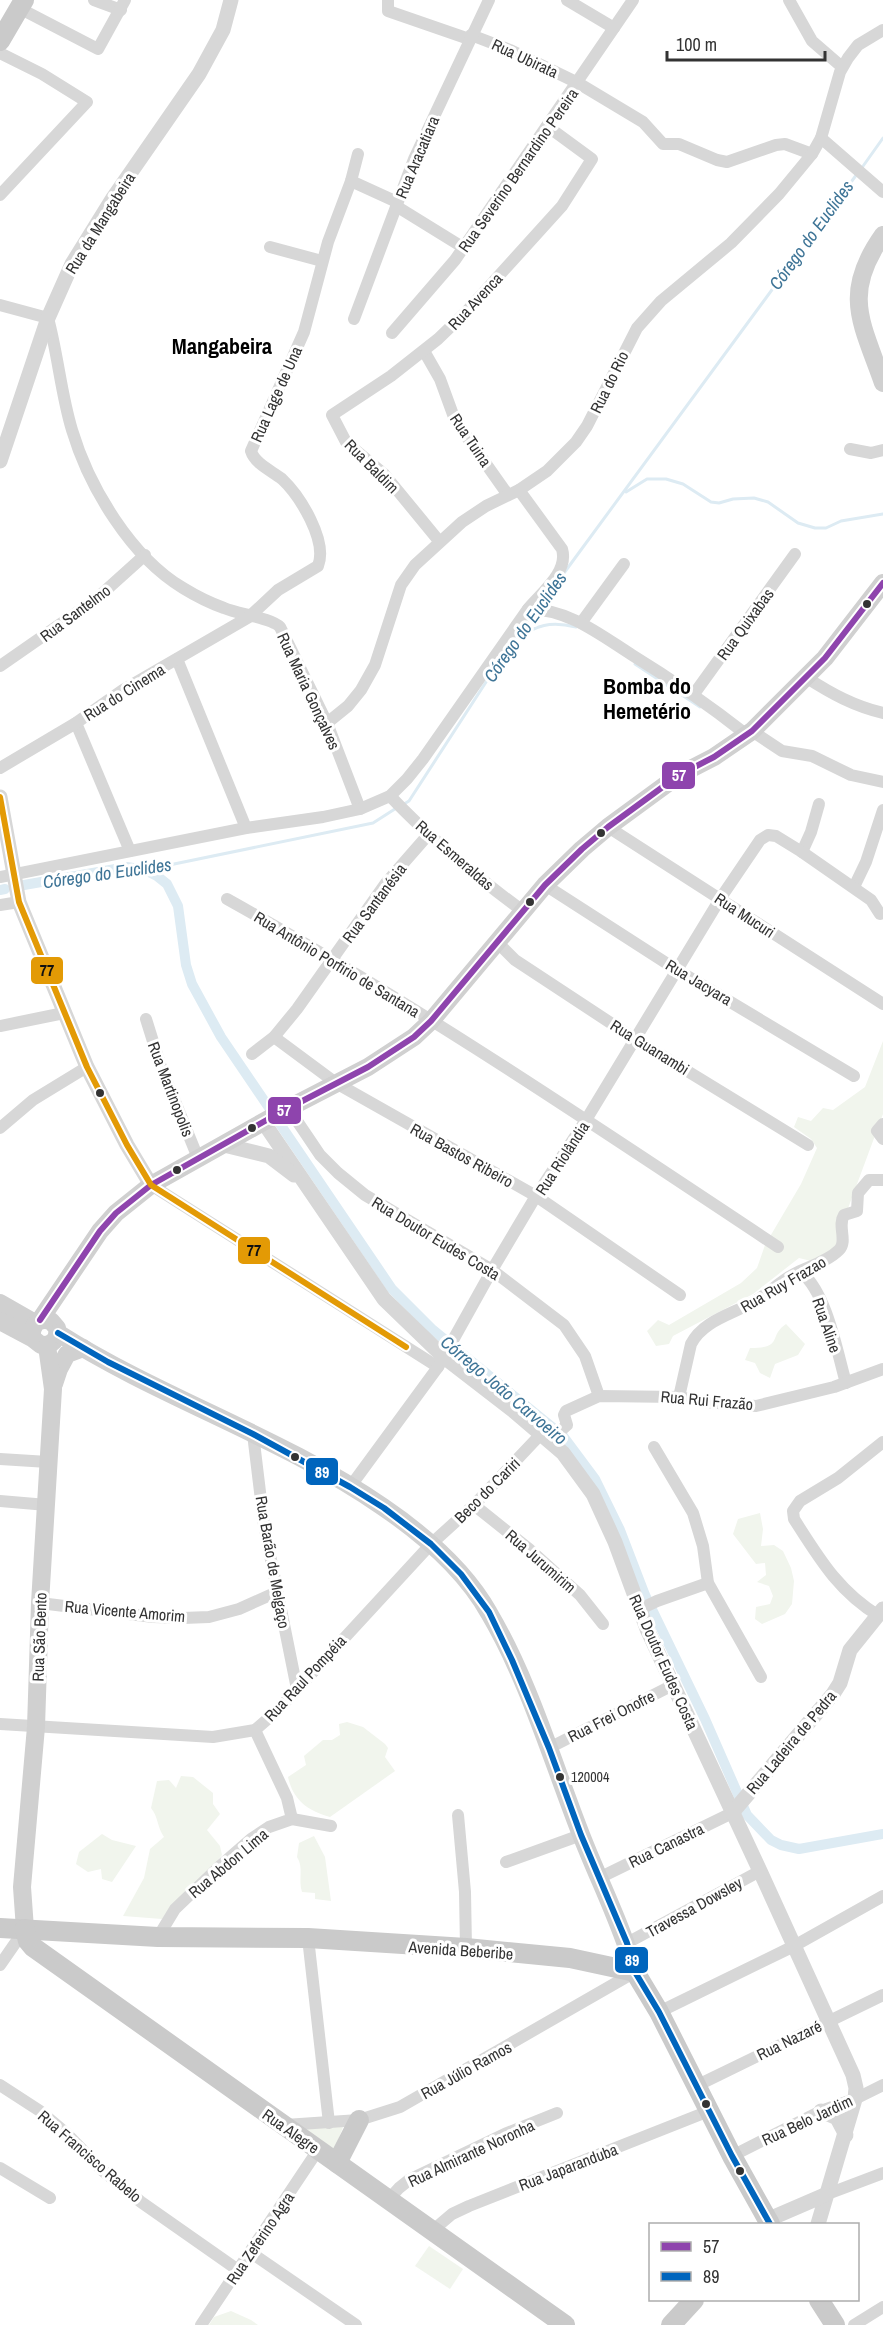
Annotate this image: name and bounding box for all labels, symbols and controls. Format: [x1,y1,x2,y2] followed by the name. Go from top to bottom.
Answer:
[667,24,824,62] scale bar
[676,32,717,57] text: 100 m
[488,33,562,83] street label: Rua Ubirata
[453,83,583,256] street label: Rua Severino Bernardino Pereira
[390,112,444,202] street label: Rua Aracatiara
[60,167,140,278] street label: Rua da Mangabeira
[763,175,859,295] water label: Córego do Euclides
[443,267,508,334] street label: Rua Avenca
[172,331,272,361] district label: Mangabeira
[245,342,307,445] street label: Rua Lage de Una
[585,347,633,417] street label: Rua do Rio
[445,409,497,472] street label: Rua Tuina
[340,434,404,498] street label: Rua Baldim
[478,567,572,687] water label: Córego do Euclides
[35,579,115,647] street label: Rua Santelmo
[711,584,779,664] street label: Rua Quixabas
[861,598,873,610] unlabelled marker
[272,629,346,753] street label: Rua Maria Gonçalves
[79,658,169,726] street label: Rua do Cinema
[603,671,691,726] district label: Bomba do Hemetério
[661,761,696,790] line badge: 57
[672,764,686,786] text: 57
[411,815,499,895] street label: Rua Esmeraldas
[595,827,607,839] unlabelled marker
[41,852,173,894] water label: Córego do Euclides
[337,858,412,947] street label: Rua Santanésia
[711,887,779,943] street label: Rua Mucuri
[524,896,536,908] unlabelled marker
[250,906,425,1023] street label: Rua Antônio Porfirio de Santana
[662,954,737,1011] street label: Rua Jacyara
[30,956,64,985] line badge: 77
[40,959,54,981] text: 77
[606,1014,694,1080] street label: Rua Guanambi
[143,1038,199,1140] street label: Rua Martinopolis
[94,1087,106,1099] unlabelled marker
[267,1096,302,1125] line badge: 57
[277,1099,291,1121] text: 57
[530,1116,594,1199] street label: Rua Riolândia
[407,1118,517,1192] street label: Rua Bastos Ribeiro
[246,1122,258,1134] unlabelled marker
[171,1164,183,1176] unlabelled marker
[368,1191,505,1285] street label: Rua Doutor Eudes Costa
[237,1236,271,1265] line badge: 77
[247,1239,261,1261] text: 77
[736,1251,830,1317] street label: Rua Ruy Frazao
[807,1295,847,1355] street label: Rua Aline
[435,1330,573,1450] water label: Córrego João Carvoeiro
[660,1385,754,1415] street label: Rua Rui Frazão
[289,1451,301,1463] unlabelled marker
[449,1452,525,1528] street label: Beco do Cariri
[305,1457,339,1486] line badge: 89
[315,1461,329,1483] text: 89
[251,1494,295,1630] street label: Rua Barão de Melgaço
[501,1524,581,1598] street label: Rua Jurumirim
[624,1591,704,1734] street label: Rua Doutor Eudes Costa
[26,1592,52,1682] street label: Rua São Bento
[64,1595,186,1627] street label: Rua Vicente Amorim
[259,1629,351,1726] street label: Rua Raul Pompéia
[564,1685,658,1747] street label: Rua Frei Onofre
[741,1685,841,1799] street label: Rua Ladeira de Pedra
[571,1768,610,1786] place label: 120004
[554,1771,566,1783] marker: 120004
[625,1817,708,1873] street label: Rua Canastra
[183,1823,273,1903] street label: Rua Abdon Lima
[642,1871,746,1942] street label: Travessa Dowsley
[407,1935,514,1965] street label: Avenida Beberibe
[614,1946,649,1974] line badge: 89
[625,1949,639,1971] text: 89
[753,2015,825,2065] street label: Rua Nazaré
[417,2036,515,2104] street label: Rua Júlio Ramos
[758,2089,856,2151] street label: Rua Belo Jardim
[700,2098,712,2110] unlabelled marker
[258,2103,324,2159] street label: Rua Alegre
[34,2105,146,2207] street label: Rua Francisco Rabelo
[404,2114,538,2192] street label: Rua Almirante Noronha
[515,2138,621,2196] street label: Rua Japaranduba
[734,2165,746,2177] unlabelled marker
[221,2187,299,2289] street label: Rua Zeferino Agra
[649,2223,859,2301] legend
[703,2234,719,2259] text: 57
[703,2264,719,2289] text: 89

